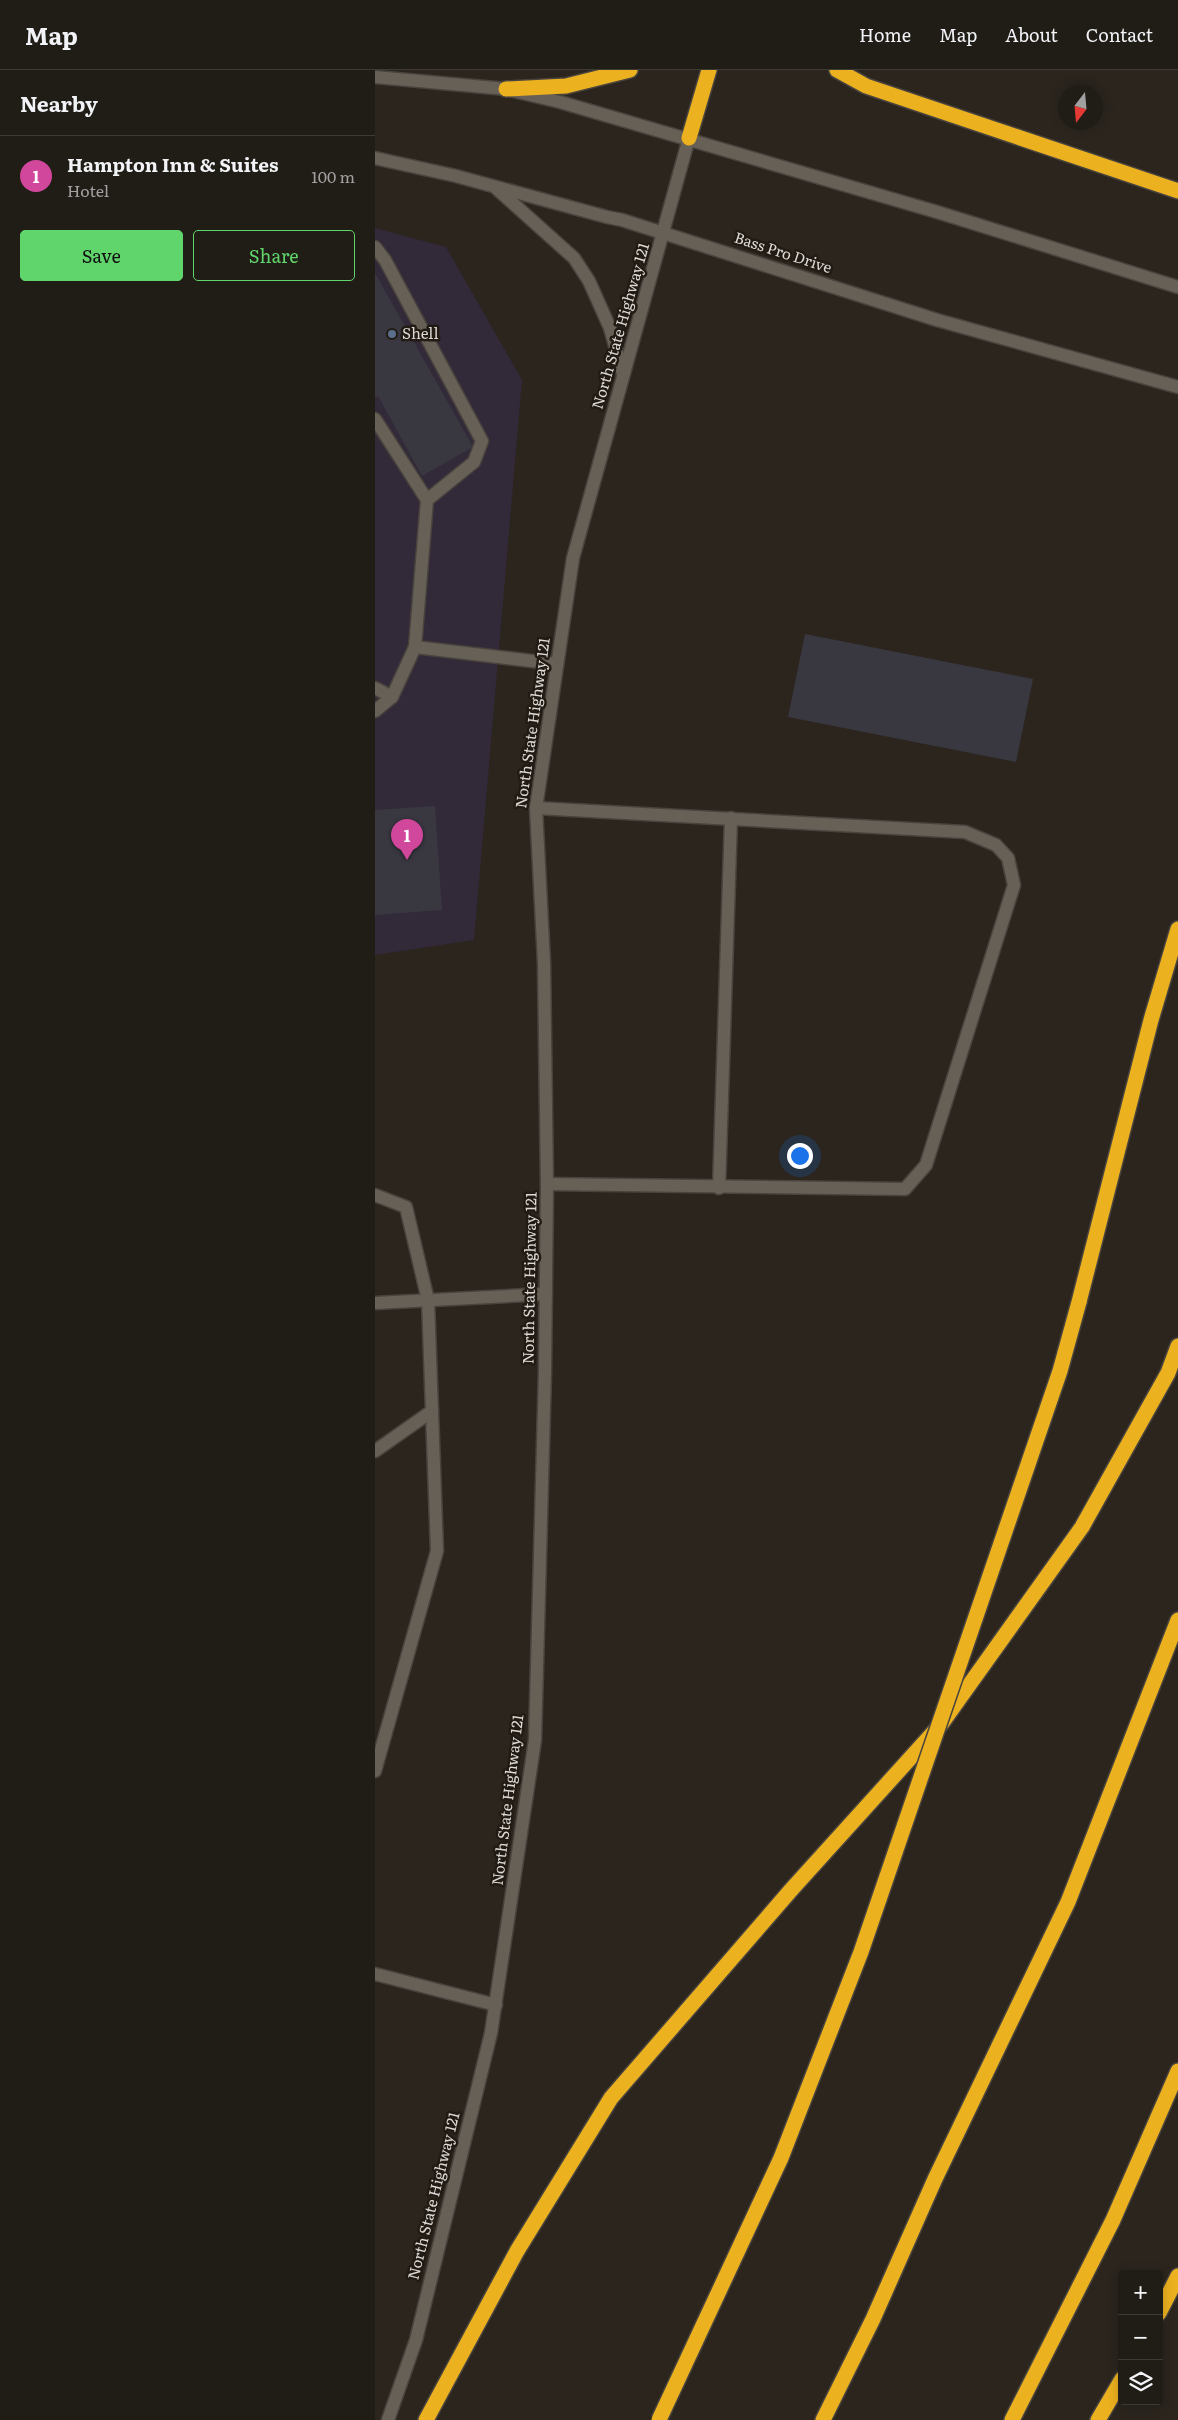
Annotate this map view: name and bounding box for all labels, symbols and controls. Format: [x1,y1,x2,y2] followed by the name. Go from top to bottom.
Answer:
[25,17,78,52] text: Map
[859,21,911,48] text: Home
[939,21,977,48] text: Map
[1005,21,1058,48] text: About
[1086,21,1153,48] text: Contact
[1058,85,1103,130] north arrow
[20,87,98,118] text: Nearby
[67,150,278,178] text: Hampton Inn & Suites
[33,164,39,188] text: 1
[311,164,355,188] text: 100 m
[67,178,109,202] text: Hotel
[732,225,836,278] street label: Bass Pro Drive
[20,230,183,281] button: Save
[193,230,355,281] button: Share
[585,240,654,412] street label: North State Highway 121
[402,321,438,344] place label: Shell
[386,328,398,340] marker: Shell
[508,636,555,810] street label: North State Highway 121
[391,819,423,860] pin: 1
[787,1143,813,1169] your location
[515,1192,542,1364] street label: North State Highway 121
[485,1713,528,1887] street label: North State Highway 121
[401,2109,465,2282] street label: North State Highway 121
[1118,2270,1163,2405] map controls
[1118,2270,1163,2315] button: +
[1118,2315,1163,2360] button: −
[1118,2360,1163,2405] button: layers

